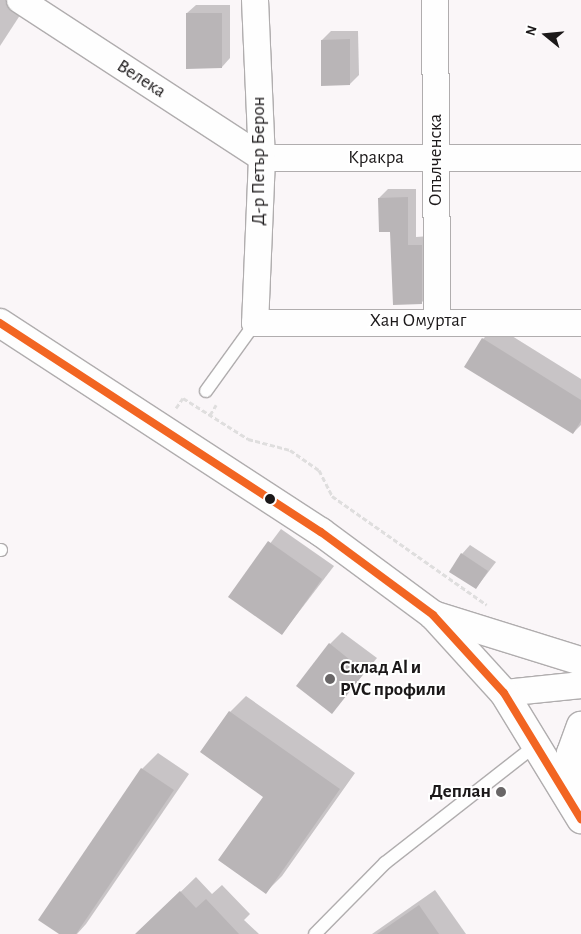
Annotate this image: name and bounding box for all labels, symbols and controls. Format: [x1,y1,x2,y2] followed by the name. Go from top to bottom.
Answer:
[521,10,571,60] north arrow
[524,24,540,37] text: N
[112,55,170,103] street label: Велека
[248,96,270,226] street label: Д-р Петър Берон
[425,114,447,206] street label: Опълченска
[348,147,404,169] street label: Кракра
[370,310,466,332] street label: Хан Омуртаг
[265,494,275,504] unlabelled marker
[340,657,446,701] place label: Склад Al и PVC профили
[324,673,336,685] marker: Склад Al и PVC профили
[430,781,491,803] place label: Деплан
[495,786,507,798] marker: Деплан

